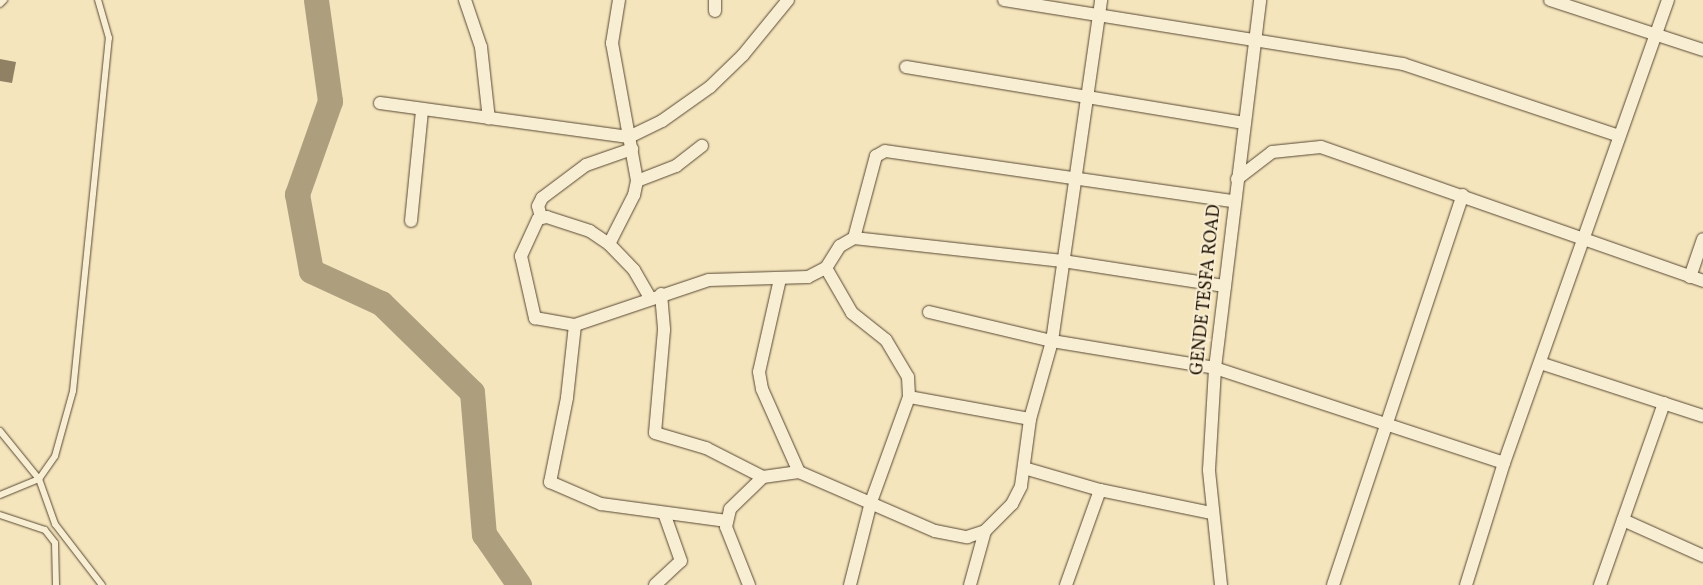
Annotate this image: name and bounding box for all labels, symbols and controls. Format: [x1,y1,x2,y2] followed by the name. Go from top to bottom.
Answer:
[1187,203,1227,377] street label: GENDE TESFA ROAD

